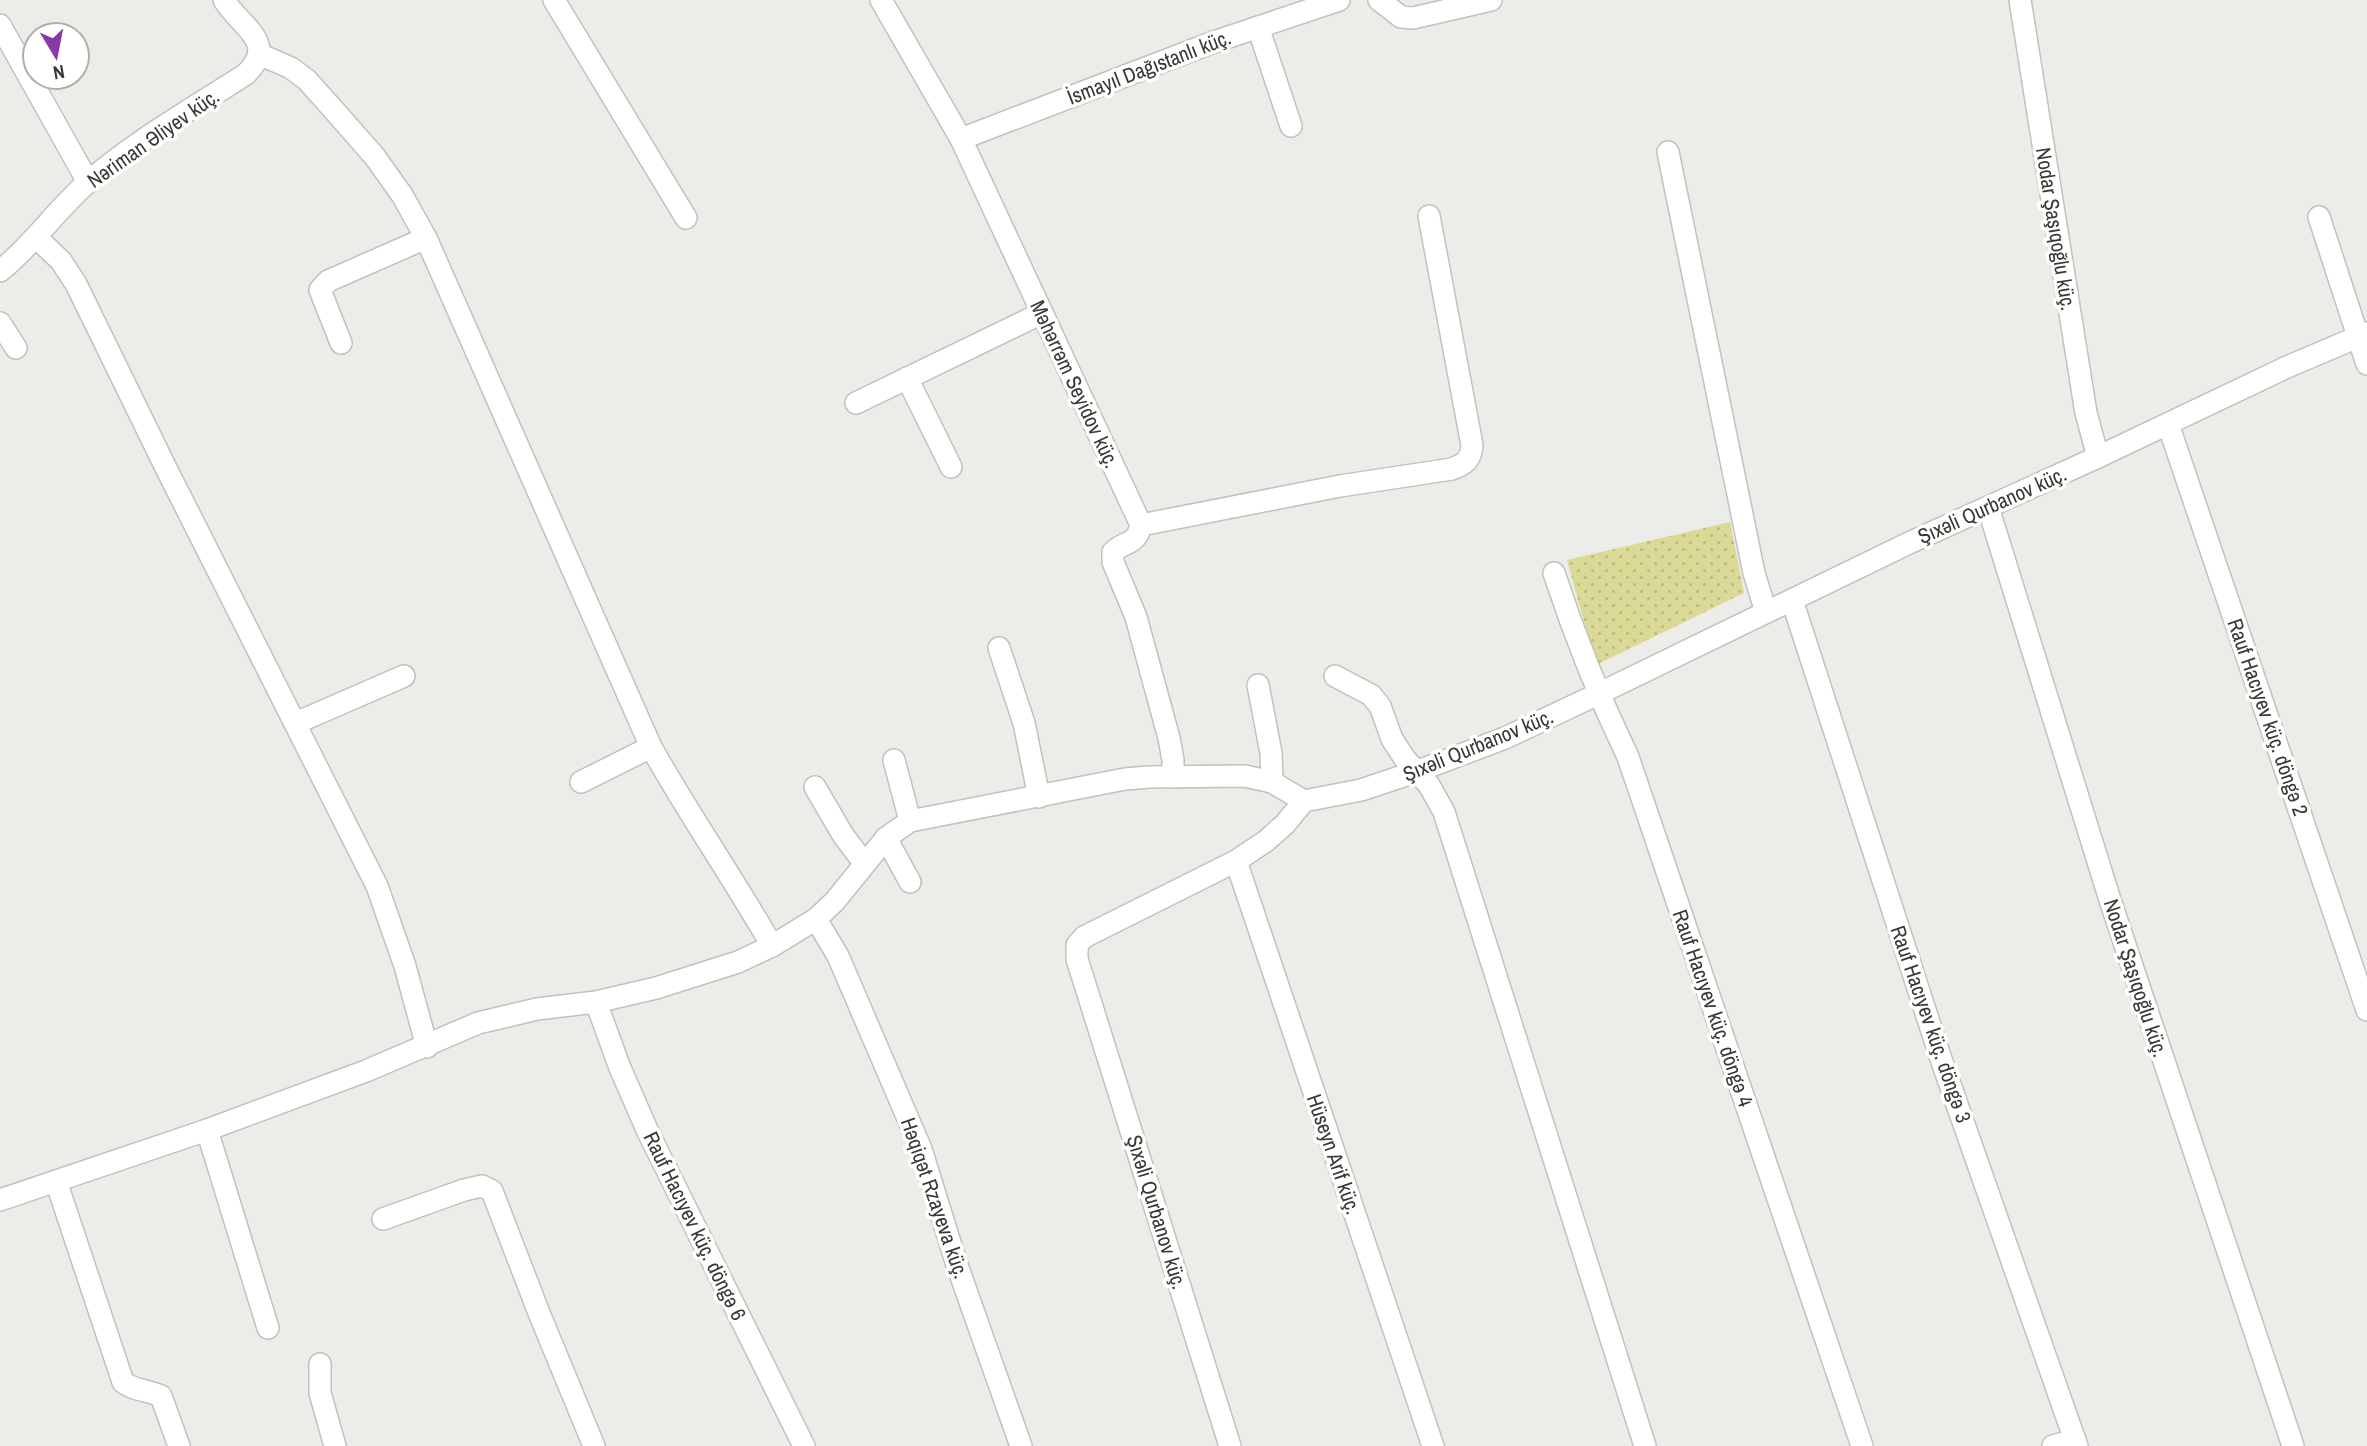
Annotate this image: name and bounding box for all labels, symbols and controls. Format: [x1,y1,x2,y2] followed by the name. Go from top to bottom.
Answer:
[21,21,91,91] north arrow
[1063,22,1235,112] street label: İsmayıl Dağıstanlı küç.
[51,59,67,87] text: N
[81,82,225,194] street label: Nəriman Əliyev küç.
[2029,145,2083,313] street label: Nodar Şaşıqoğlu küç.
[1023,295,1127,473] street label: Məhərrəm Seyidov küç.
[1913,459,2071,551] street label: Şıxəli Qurbanov küç.
[2221,615,2315,819] street label: Rauf Hacıyev küç. döngə 2
[1398,702,1558,788] street label: Şıxəli Qurbanov küç.
[2097,895,2175,1061] street label: Nodar Şaşıqoğlu küç.
[1666,906,1761,1111] street label: Rauf Hacıyev küç. döngə 4
[1884,922,1978,1126] street label: Rauf Hacıyev küç. döngə 3
[1300,1090,1368,1218] street label: Hüseyn Arif küç.
[894,1114,976,1282] street label: Həqiqət Rzayeva küç.
[637,1127,753,1325] street label: Rauf Hacıyev küç. döngə 6
[1120,1131,1194,1293] street label: Şıxəli Qurbanov küç.

